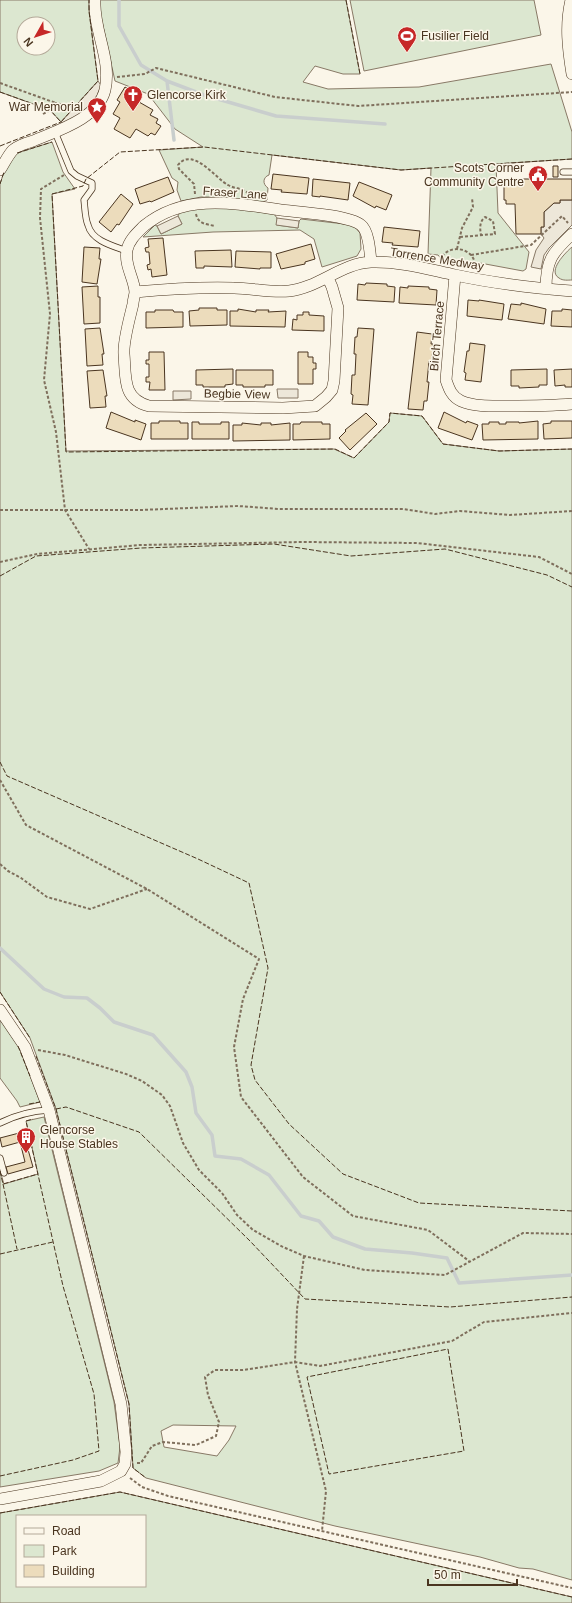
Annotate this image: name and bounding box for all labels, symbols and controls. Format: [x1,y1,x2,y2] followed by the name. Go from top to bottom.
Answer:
[16,16,56,56] north arrow
[396,25,418,53] sports icon: Fusilier Field
[421,29,489,43] place label: Fusilier Field
[21,35,35,49] text: N
[122,84,144,112] church icon: Glencorse Kirk
[147,88,227,102] place label: Glencorse Kirk
[86,96,108,124] place icon: War Memorial
[9,100,83,114] place label: War Memorial
[424,161,524,189] place label: Scots Corner Community Centre
[527,164,549,192] public building icon: Scots Corner Community Centre
[202,184,268,202] street label: Fraser Lane
[389,245,485,273] street label: Torrence Medway
[427,300,447,372] street label: Birch Terrace
[204,386,271,402] street label: Begbie View
[40,1123,118,1151] place label: Glencorse House Stables
[15,1126,37,1154] building icon: Glencorse House Stables
[16,1515,146,1587] legend
[52,1524,81,1538] text: Road
[52,1544,78,1558] text: Park
[428,1561,517,1587] scale bar
[52,1564,95,1578] text: Building
[434,1568,461,1582] text: 50 m

